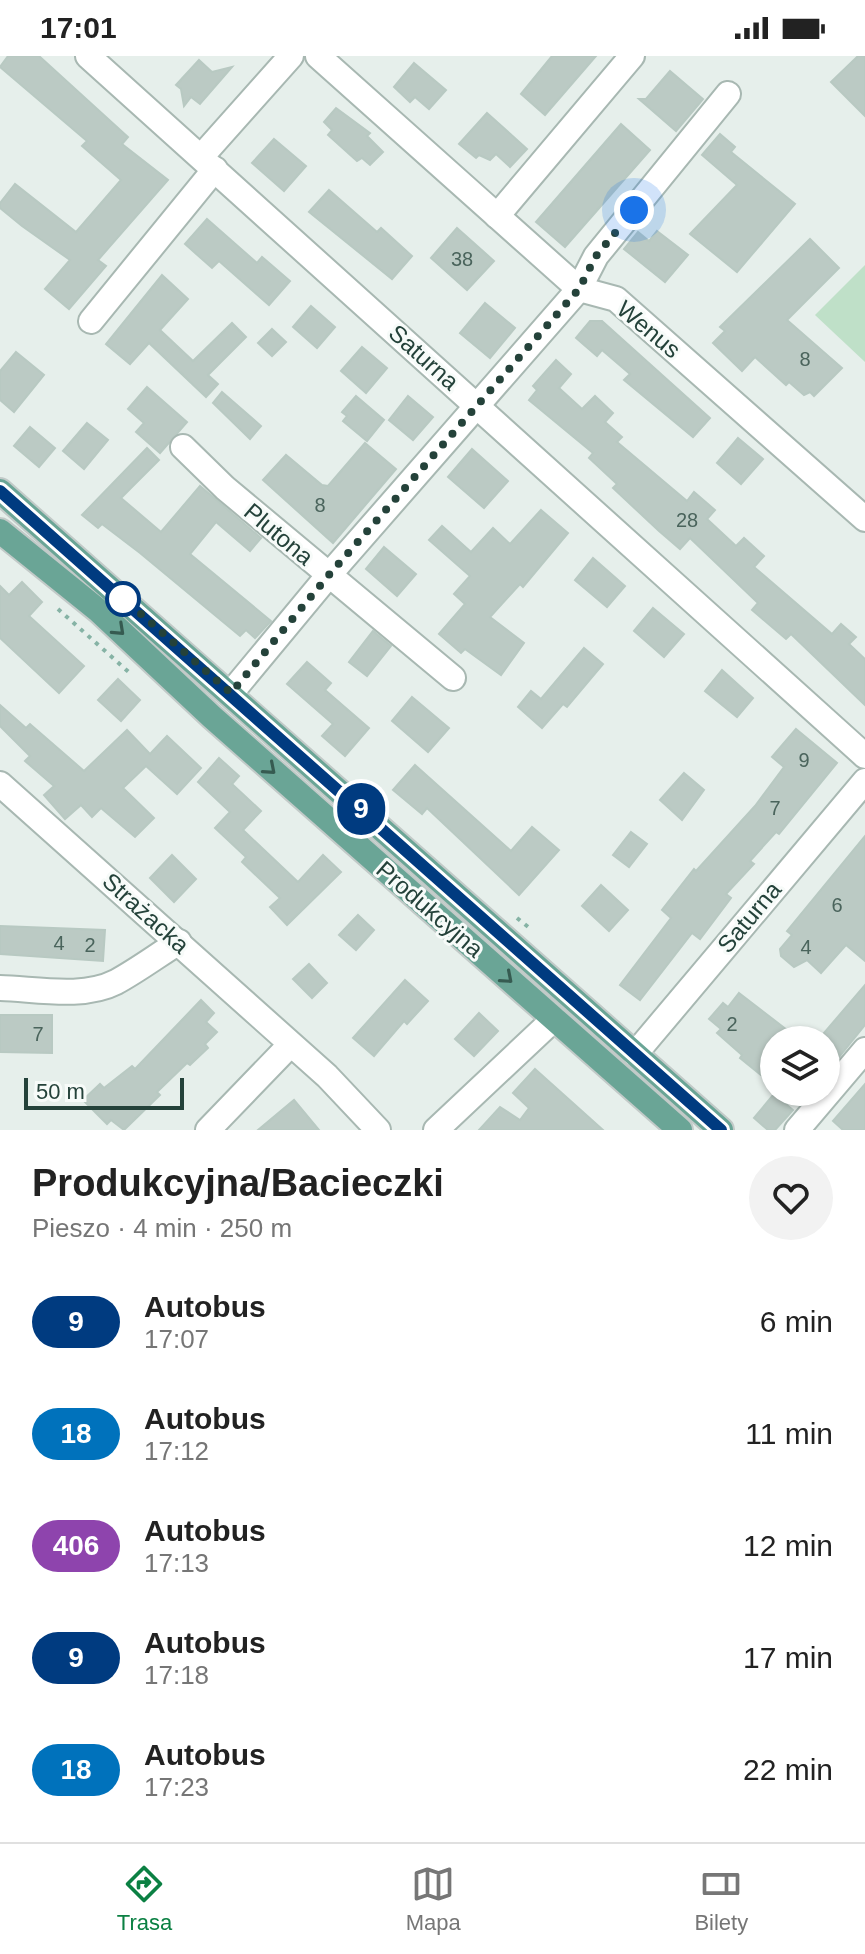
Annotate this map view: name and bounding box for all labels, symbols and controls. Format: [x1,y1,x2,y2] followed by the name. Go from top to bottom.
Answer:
[40,11,117,44] text: 17:01
[614,190,654,230] your location
[451,248,473,270] house number: 38
[612,295,686,363] street label: Wenus
[384,319,465,396] street label: Saturna
[799,348,811,370] house number: 8
[314,494,326,516] house number: 8
[239,497,319,571] street label: Plutona
[676,509,698,531] house number: 28
[106,582,140,616] unlabelled marker
[110,621,125,635] one-way arrow
[798,749,810,771] house number: 9
[261,759,276,773] one-way arrow
[335,783,387,835] line badge: 9
[353,793,369,824] text: 9
[769,797,781,819] house number: 7
[371,855,489,963] street label: Produkcyjna
[97,867,195,959] street label: Strażacka
[712,876,787,958] street label: Saturna
[831,894,843,916] house number: 6
[53,932,65,954] house number: 4
[84,934,96,956] house number: 2
[800,936,812,958] house number: 4
[498,968,513,982] one-way arrow
[726,1013,738,1035] house number: 2
[32,1023,44,1045] house number: 7
[760,1026,840,1106] map controls
[760,1026,840,1106] button: layers
[24,1074,184,1110] scale bar
[36,1079,85,1104] text: 50 m
[749,1156,833,1240] button: heart
[32,1162,444,1204] text: Produkcyjna/Bacieczki
[32,1213,292,1243] text: Pieszo · 4 min · 250 m
[144,1290,266,1323] text: Autobus
[760,1305,833,1338] text: 6 min
[68,1306,84,1337] text: 9
[144,1324,209,1354] text: 17:07
[144,1402,266,1435] text: Autobus
[745,1417,833,1450] text: 11 min
[60,1418,92,1449] text: 18
[144,1436,209,1466] text: 17:12
[144,1514,266,1547] text: Autobus
[743,1529,833,1562] text: 12 min
[53,1530,99,1561] text: 406
[144,1548,209,1578] text: 17:13
[144,1626,266,1659] text: Autobus
[743,1641,833,1674] text: 17 min
[68,1642,84,1673] text: 9
[144,1660,209,1690] text: 17:18
[144,1738,266,1771] text: Autobus
[743,1753,833,1786] text: 22 min
[60,1754,92,1785] text: 18
[144,1772,209,1802] text: 17:23
[117,1862,172,1936] tab: Trasa
[406,1862,461,1936] tab: Mapa
[694,1862,748,1936] tab: Bilety

